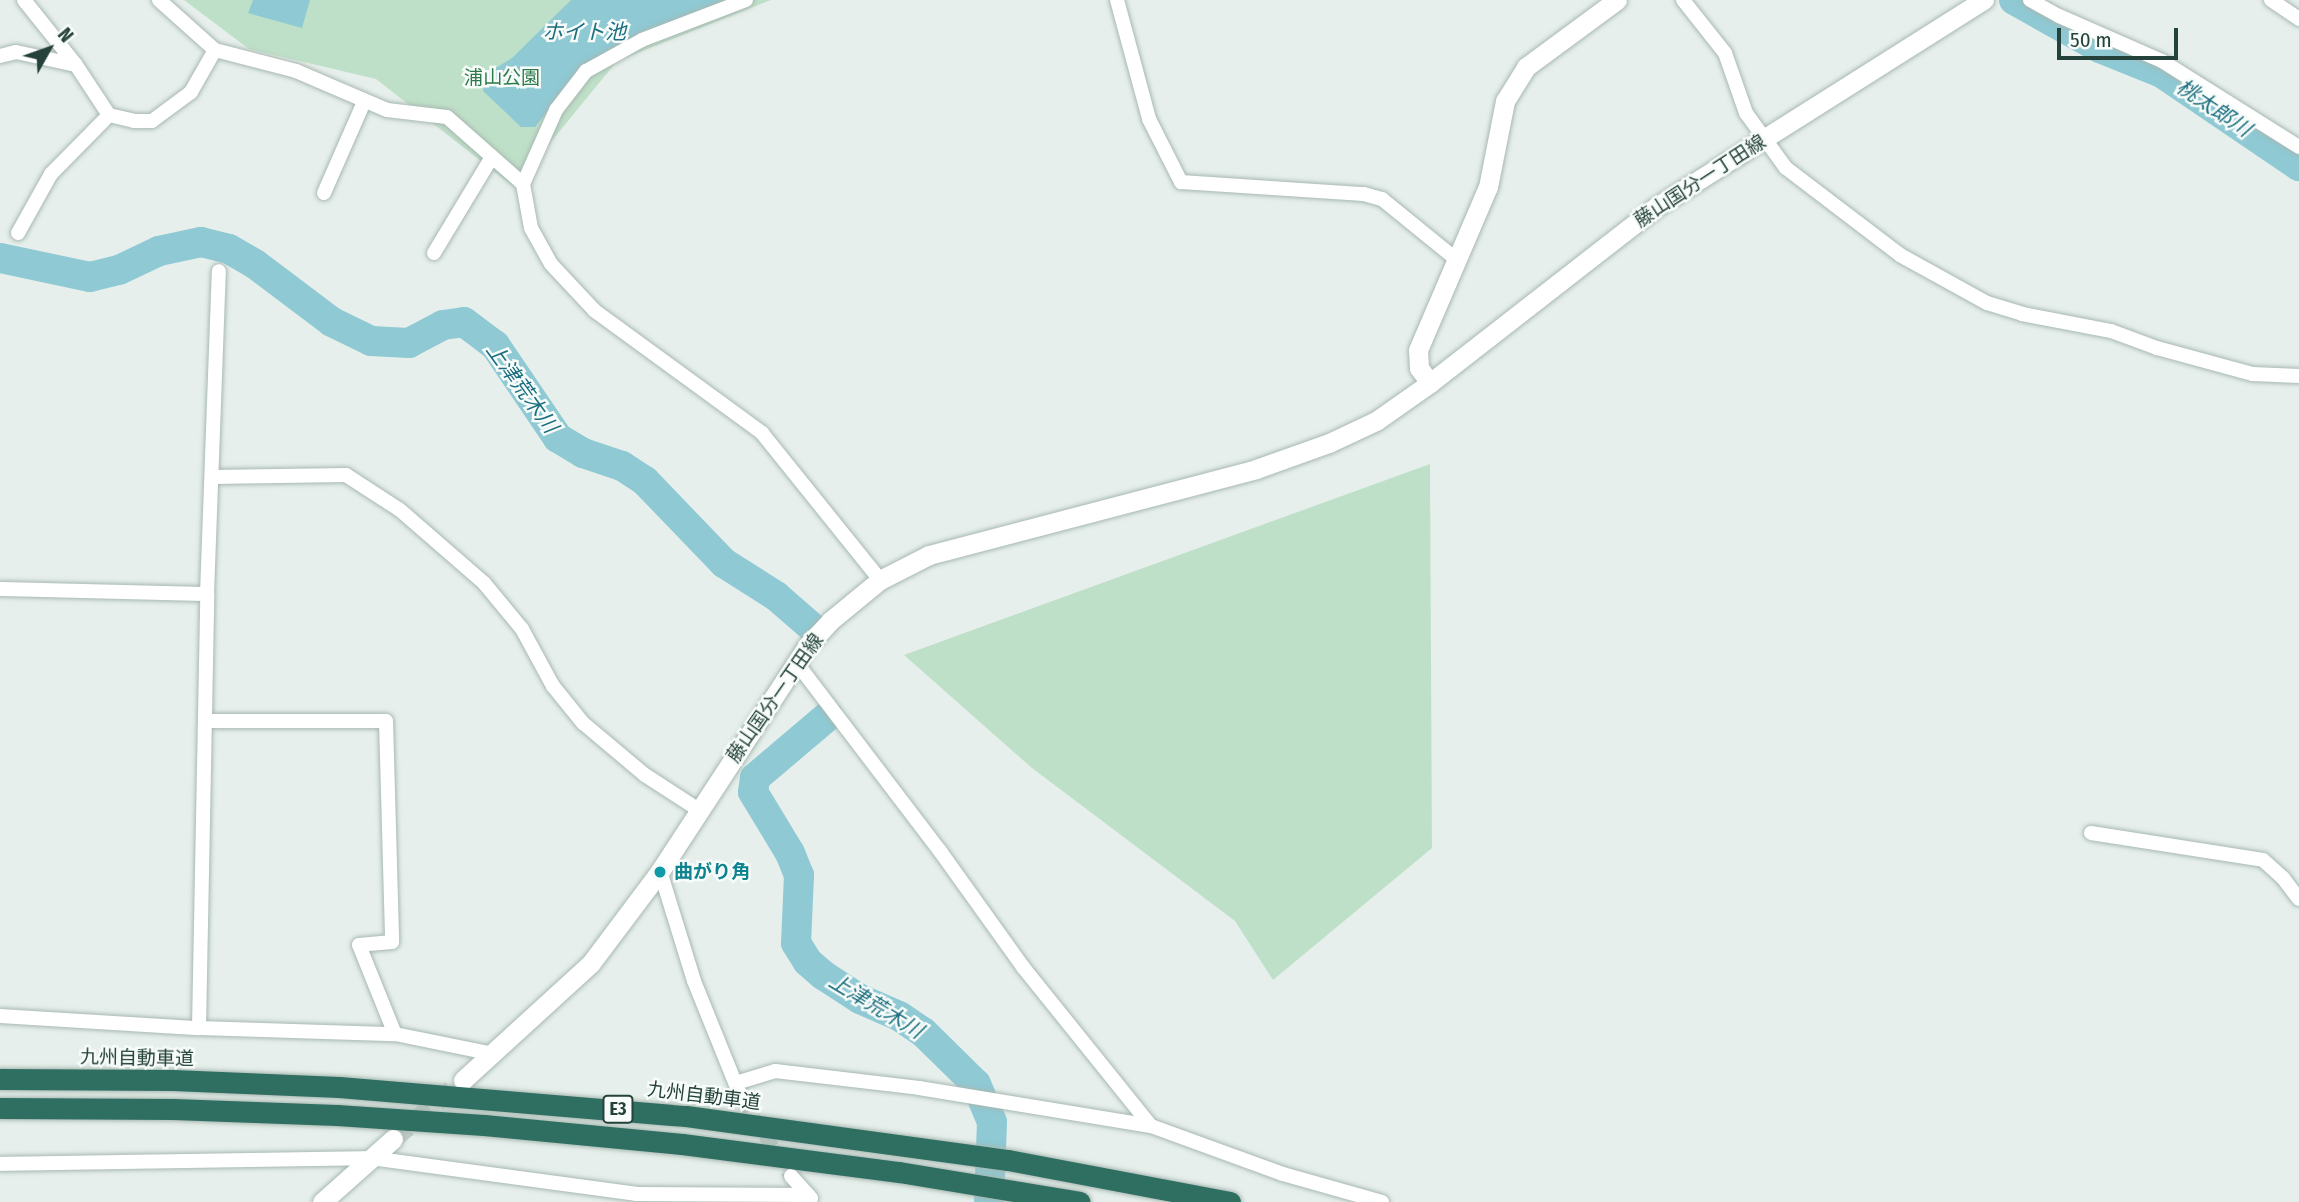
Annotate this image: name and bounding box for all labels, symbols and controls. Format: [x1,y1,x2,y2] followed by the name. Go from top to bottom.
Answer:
[14,14,84,84] north arrow
[2061,14,2182,58] scale bar
[542,19,626,45] water label: ホイト池
[53,23,78,47] text: N
[2070,27,2112,53] text: 50 m
[464,67,540,89] park label: 浦山公園
[2172,74,2256,142] water label: 桃太郎川
[1630,130,1770,232] street label: 藤山国分一丁田線
[481,338,563,438] water label: 上津荒木川
[722,629,828,767] street label: 藤山国分一丁田線
[674,861,750,883] place label: 曲がり角
[652,864,668,880] marker: 曲がり角
[825,968,927,1044] water label: 上津荒木川
[80,1046,194,1070] street label: 九州自動車道
[646,1078,762,1114] street label: 九州自動車道
[602,1094,634,1124] road number: E3

